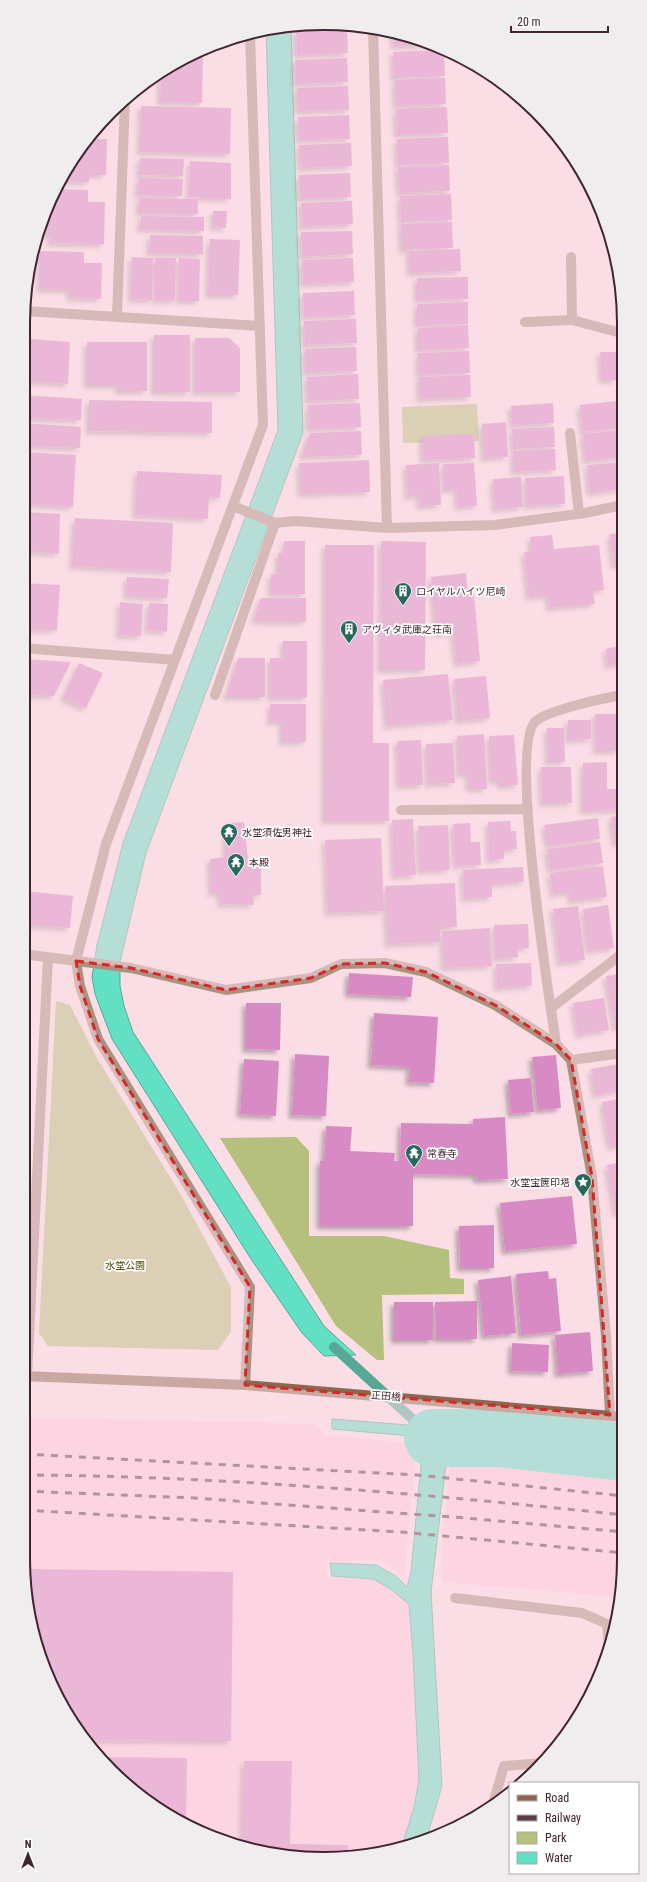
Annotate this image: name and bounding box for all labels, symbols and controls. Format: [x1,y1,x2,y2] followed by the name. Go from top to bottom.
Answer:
[511,8,608,34] scale bar
[517,15,541,29] text: 20 m
[393,581,413,606] building icon: ロイヤルハイツ尼崎
[416,586,506,597] place label: ロイヤルハイツ尼崎
[339,619,359,644] building icon: アヴィタ武庫之荘南
[362,624,452,635] place label: アヴィタ武庫之荘南
[219,822,239,847] temple icon: 水堂須佐男神社
[242,827,312,838] place label: 水堂須佐男神社
[226,852,246,877] temple icon: 本殿
[249,857,269,868] place label: 本殿
[404,1143,424,1168] temple icon: 常春寺
[427,1148,457,1159] place label: 常春寺
[573,1172,593,1197] place icon: 水堂宝篋印塔
[510,1177,570,1188] place label: 水堂宝篋印塔
[105,1260,145,1271] park label: 水堂公園
[371,1389,401,1403] street label: 正田橋
[509,1782,639,1874] legend
[545,1791,569,1805] text: Road
[545,1811,581,1825] text: Railway
[545,1831,567,1845] text: Park
[8,1834,48,1874] north arrow
[25,1838,32,1851] text: N
[545,1851,573,1865] text: Water

